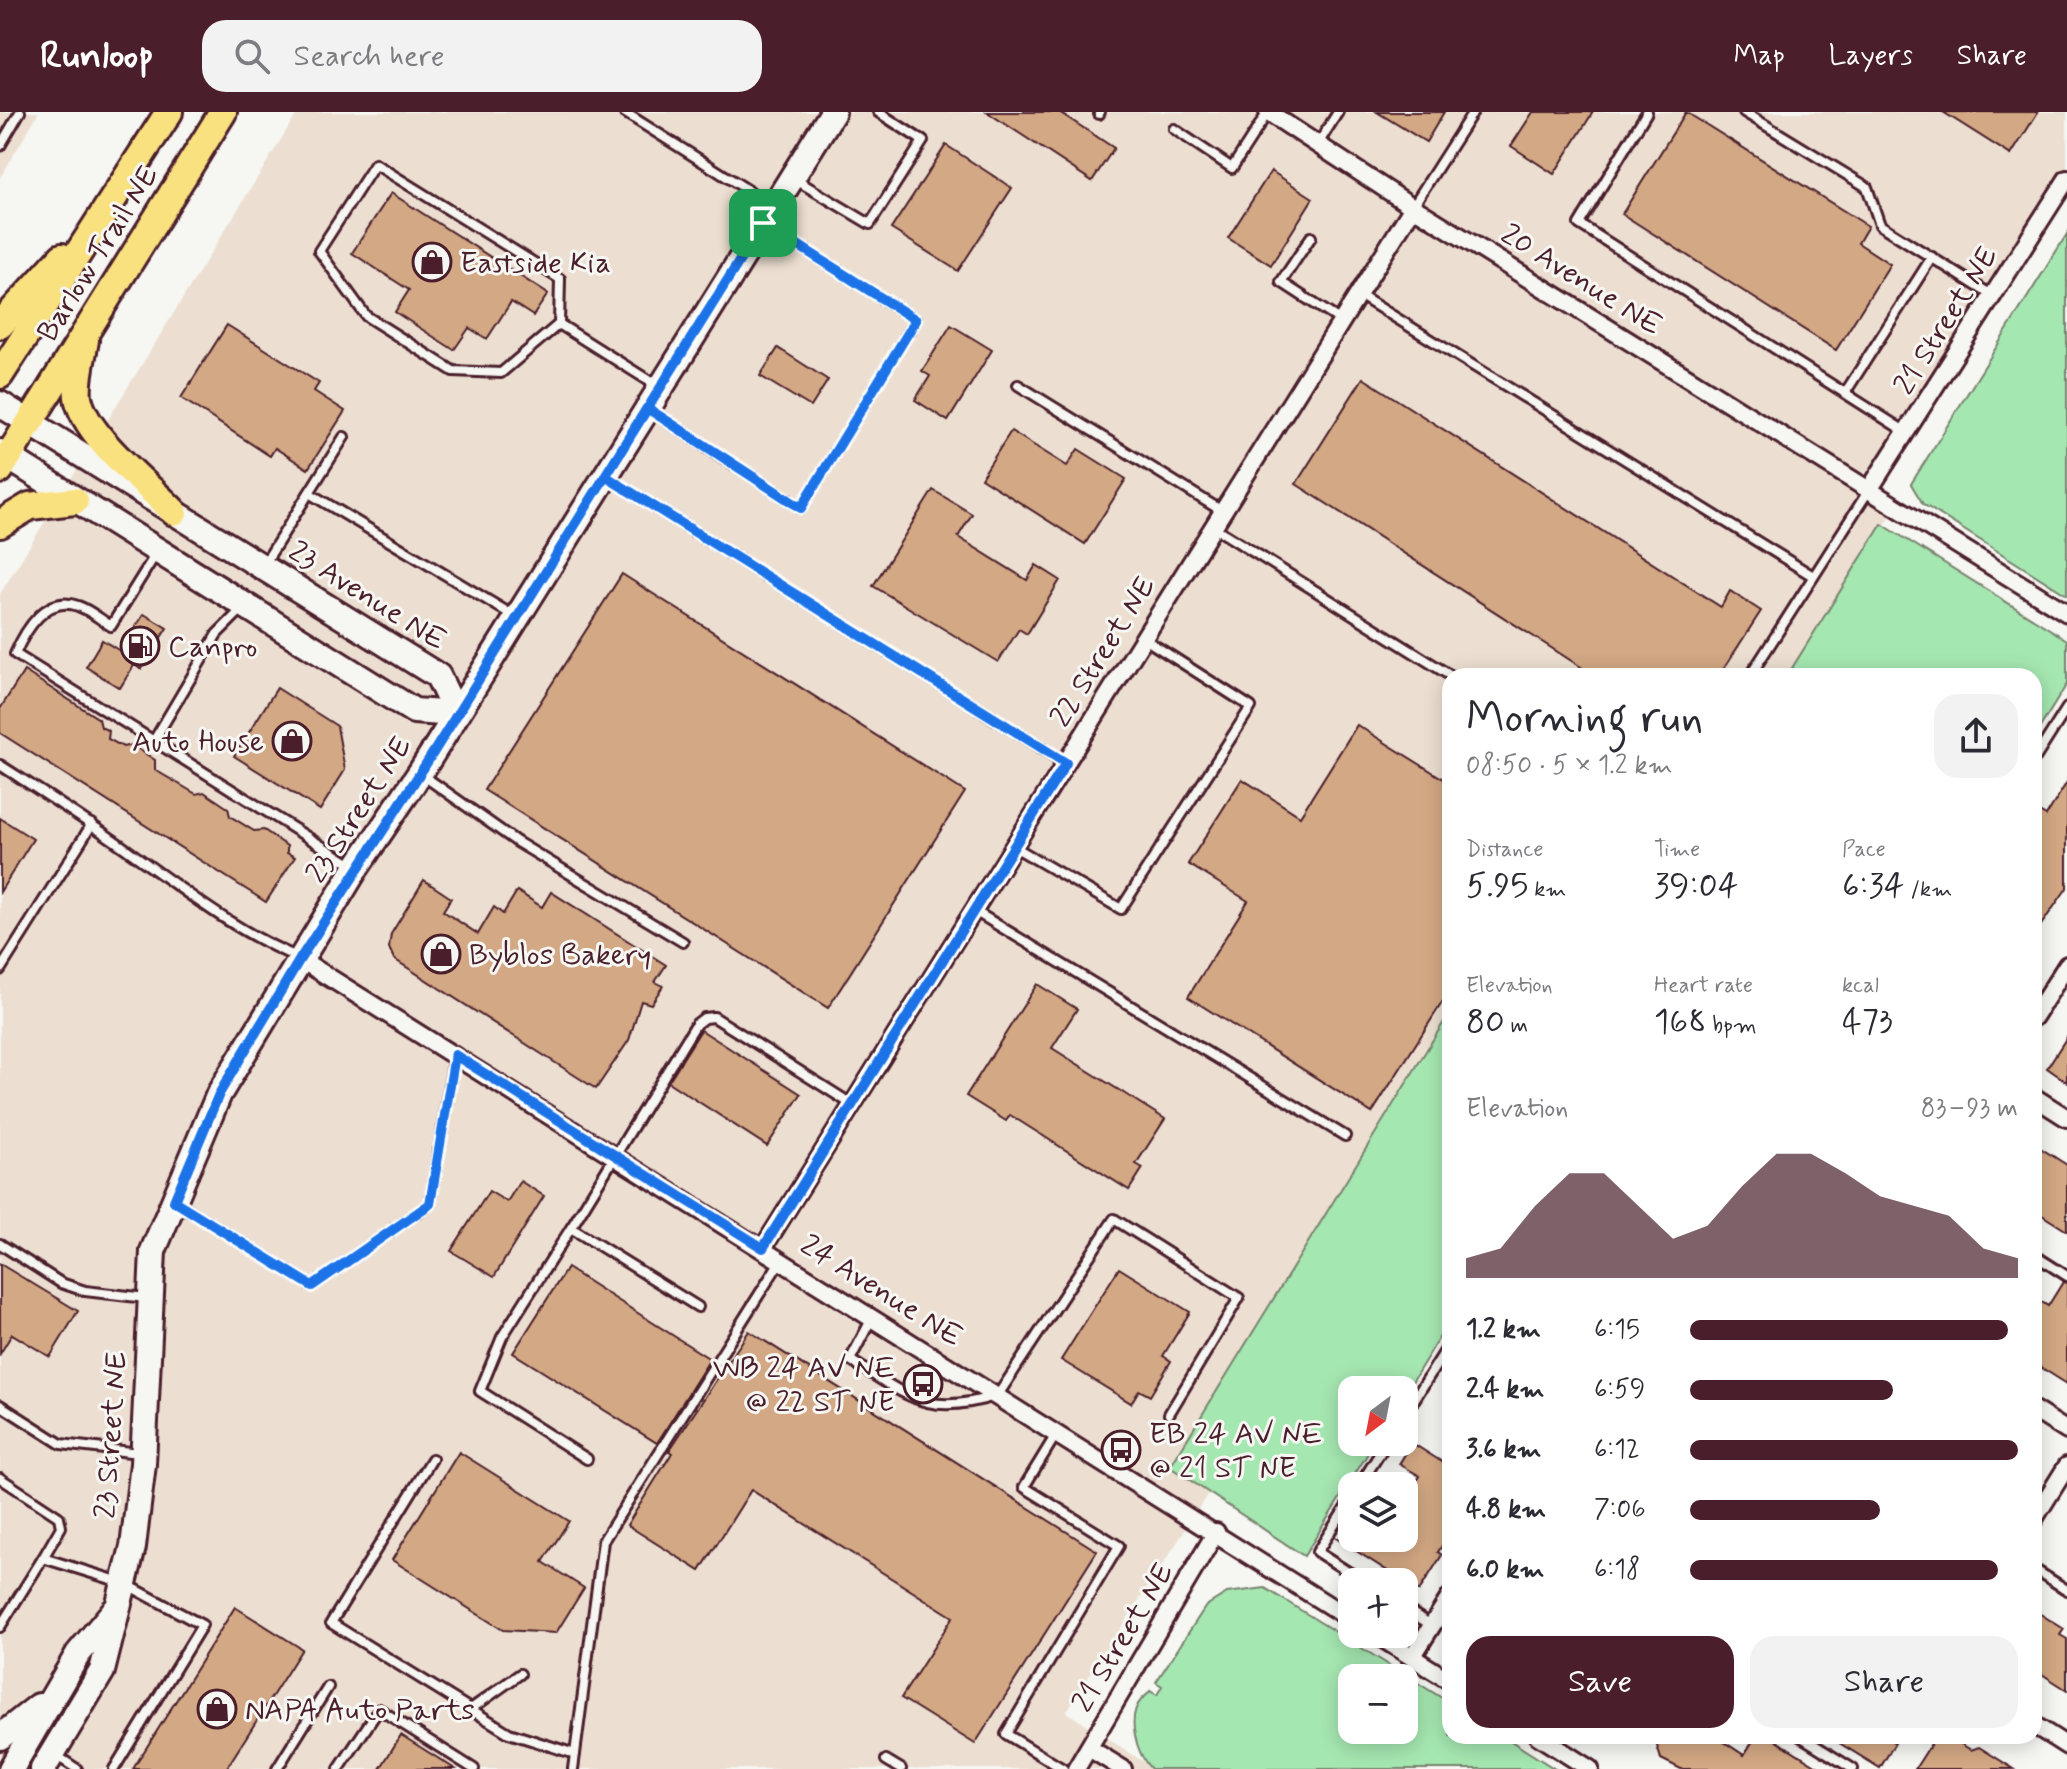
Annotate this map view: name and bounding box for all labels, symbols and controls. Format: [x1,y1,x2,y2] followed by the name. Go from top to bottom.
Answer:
[202,20,762,92] search box
[40,32,154,81] text: Runloop
[230,34,274,78] icon: search
[294,37,445,76] text: Search here
[1734,38,1785,75] text: Map
[1829,38,1913,75] text: Layers
[1957,38,2027,75] text: Share
[29,159,168,349] street label: Barlow Trail NE
[729,189,797,257] pin
[741,201,785,245] icon: arrive
[1493,215,1669,345] street label: 20 Avenue NE
[1885,239,2007,402] street label: 21 Street NE
[411,241,453,283] shop icon: Eastside Kia
[460,244,611,283] place label: Eastside Kia
[281,532,453,660] street label: 23 Avenue NE
[1042,569,1165,734] street label: 22 Street NE
[119,625,161,667] fuel station icon: Canpro
[168,628,257,667] place label: Canpro
[1466,690,1703,748] text: Morning run
[1934,694,2018,778] button: share
[271,720,313,762] shop icon: Auto House
[132,723,264,762] place label: Auto House
[297,729,421,891] street label: 23 Street NE
[1466,749,1672,783] text: 08:50 · 5 × 1.2 km
[1466,836,1543,864] text: Distance
[1654,836,1700,864] text: Time
[1842,836,1886,864] text: Pace
[1466,864,1528,909] text: 5.95
[1654,864,1738,909] text: 39:04
[1842,864,1905,909] text: 6:34
[1528,876,1566,904] text: km
[1905,876,1952,904] text: /km
[420,933,462,975] shop icon: Byblos Bakery
[469,936,651,975] place label: Byblos Bakery
[1466,972,1553,1000] text: Elevation
[1654,972,1753,1000] text: Heart rate
[1842,972,1879,1000] text: kcal
[1466,1000,1505,1045] text: 80
[1654,1000,1706,1045] text: 168
[1842,1000,1893,1045] text: 473
[1505,1012,1528,1040] text: m
[1706,1012,1757,1040] text: bpm
[1466,1092,1568,1126] text: Elevation
[1921,1092,2018,1126] text: 83–93 m
[793,1226,970,1357] street label: 24 Avenue NE
[1466,1313,1541,1347] text: 1.2 km
[1594,1313,1640,1347] text: 6:15
[713,1349,895,1422] place label: WB 24 AV NE @ 22 ST NE
[86,1350,137,1520] street label: 23 Street NE
[902,1363,944,1405] bus stop icon: WB 24 AV NE @ 22 ST NE
[1466,1373,1544,1407] text: 2.4 km
[1594,1373,1645,1407] text: 6:59
[1338,1376,1418,1456] north arrow
[1338,1376,1418,1744] map controls
[1149,1415,1322,1488] place label: EB 24 AV NE @ 21 ST NE
[1100,1429,1142,1471] bus stop icon: EB 24 AV NE @ 21 ST NE
[1466,1433,1541,1467] text: 3.6 km
[1594,1433,1640,1467] text: 6:12
[1338,1472,1418,1552] button: layers
[1466,1493,1546,1527] text: 4.8 km
[1594,1493,1646,1527] text: 7:06
[1466,1553,1544,1587] text: 6.0 km
[1594,1553,1640,1587] text: 6:18
[1063,1556,1183,1720] street label: 21 Street NE
[1338,1568,1418,1648] button: +
[1466,1636,1734,1728] button: Save
[1750,1636,2018,1728] button: Share
[1338,1664,1418,1744] button: −
[196,1688,238,1730] shop icon: NAPA Auto Parts
[245,1691,475,1730] place label: NAPA Auto Parts

